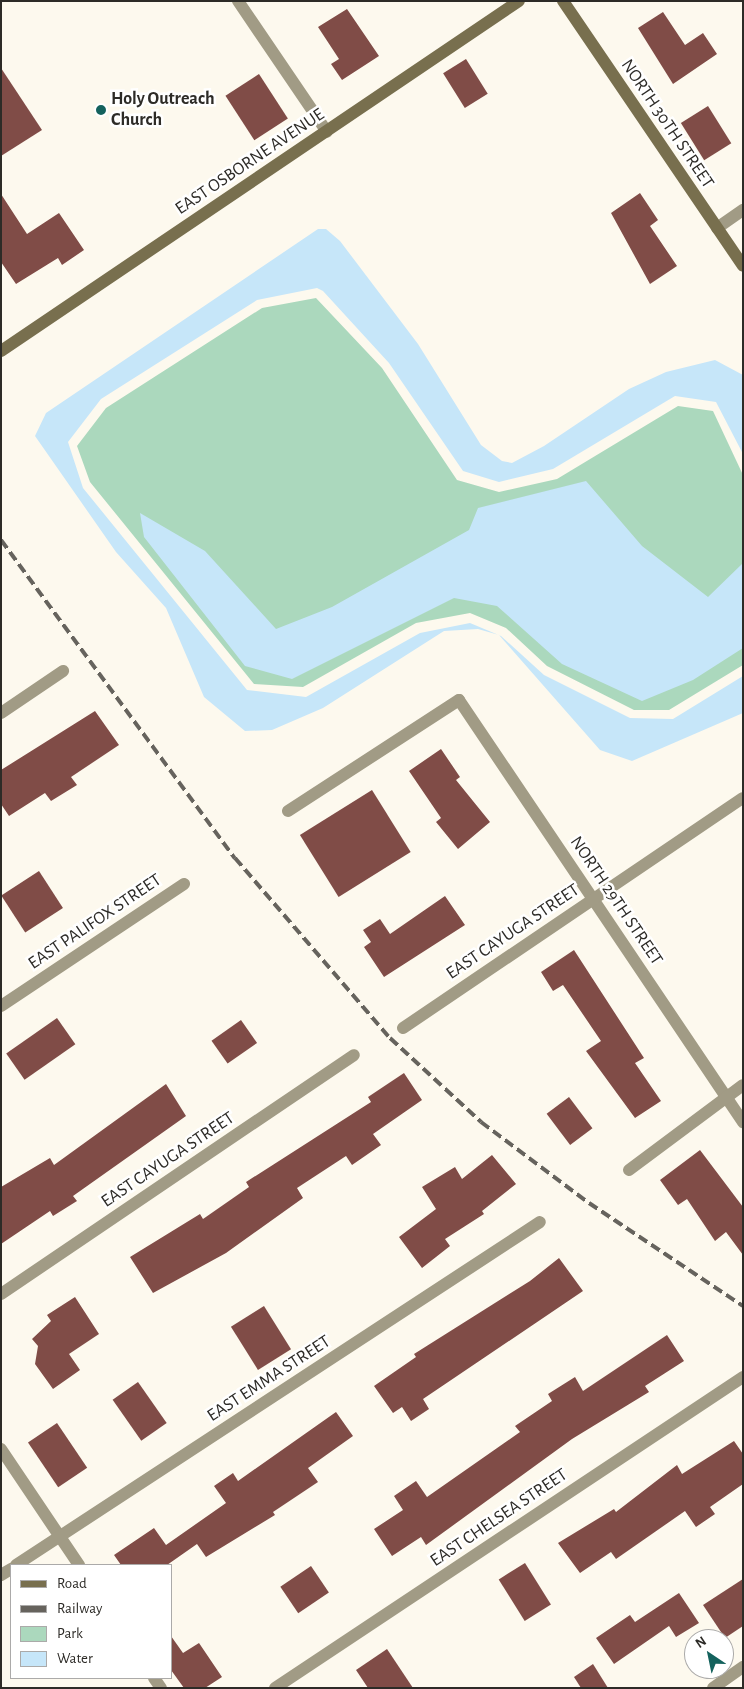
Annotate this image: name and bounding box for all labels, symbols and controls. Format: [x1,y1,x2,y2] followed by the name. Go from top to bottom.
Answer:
[616,55,718,193] street label: NORTH 30TH STREET
[111,89,214,132] place label: Holy Outreach Church
[95,104,107,116] marker: Holy Outreach Church
[171,104,329,220] street label: EAST OSBORNE AVENUE
[565,832,667,970] street label: NORTH 29TH STREET
[24,869,166,975] street label: EAST PALIFOX STREET
[442,879,584,985] street label: EAST CAYUGA STREET
[97,1107,239,1213] street label: EAST CAYUGA STREET
[203,1331,335,1427] street label: EAST EMMA STREET
[426,1464,572,1572] street label: EAST CHELSEA STREET
[10,1564,172,1679] legend
[57,1576,87,1591] text: Road
[57,1601,102,1616] text: Railway
[57,1626,83,1641] text: Park
[684,1629,734,1679] north arrow
[693,1634,709,1651] text: N
[57,1651,93,1666] text: Water

